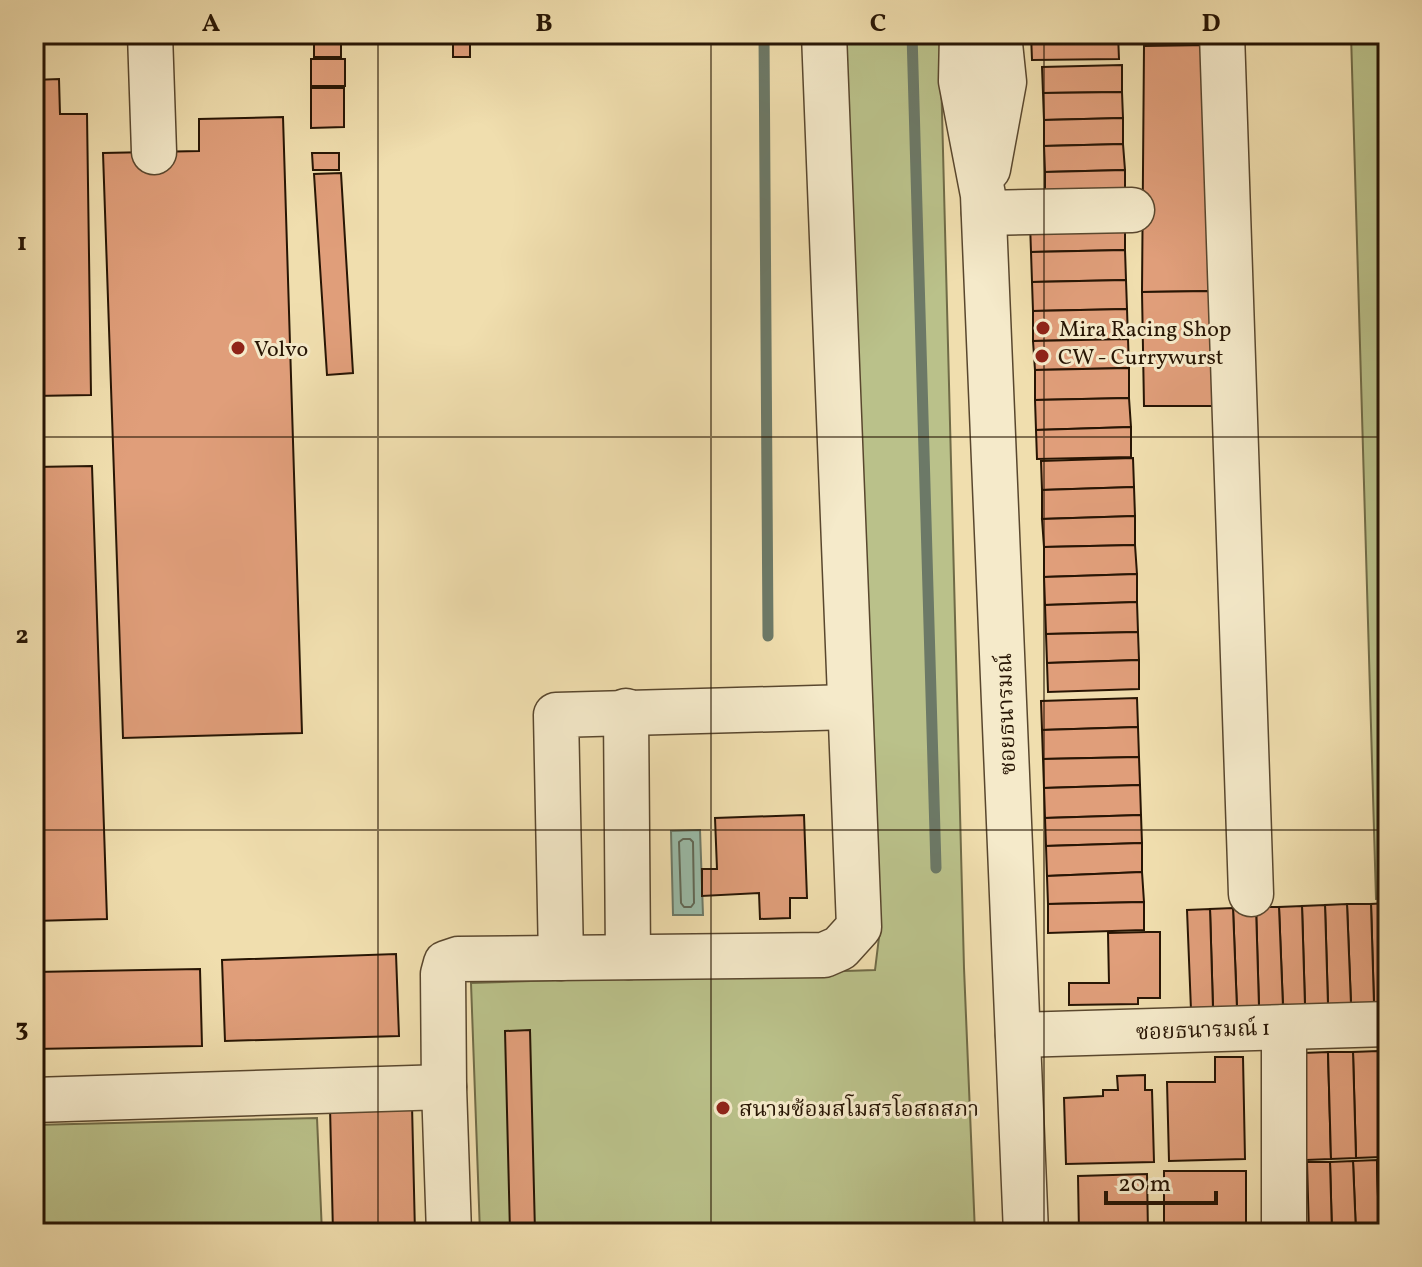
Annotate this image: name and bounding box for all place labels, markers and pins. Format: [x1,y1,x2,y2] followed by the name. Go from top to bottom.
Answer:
[1059,315,1231,346] place label: Mira Racing Shop
[1034,319,1052,337] marker: Mira Racing Shop
[254,335,308,366] place label: Volvo
[229,339,247,357] marker: Volvo
[1058,343,1224,374] place label: CW - Currywurst
[1033,347,1051,365] marker: CW - Currywurst
[739,1094,979,1126] place label: สนามซ้อมสโมสรโอสถสภา
[714,1099,732,1117] marker: สนามซ้อมสโมสรโอสถสภา

